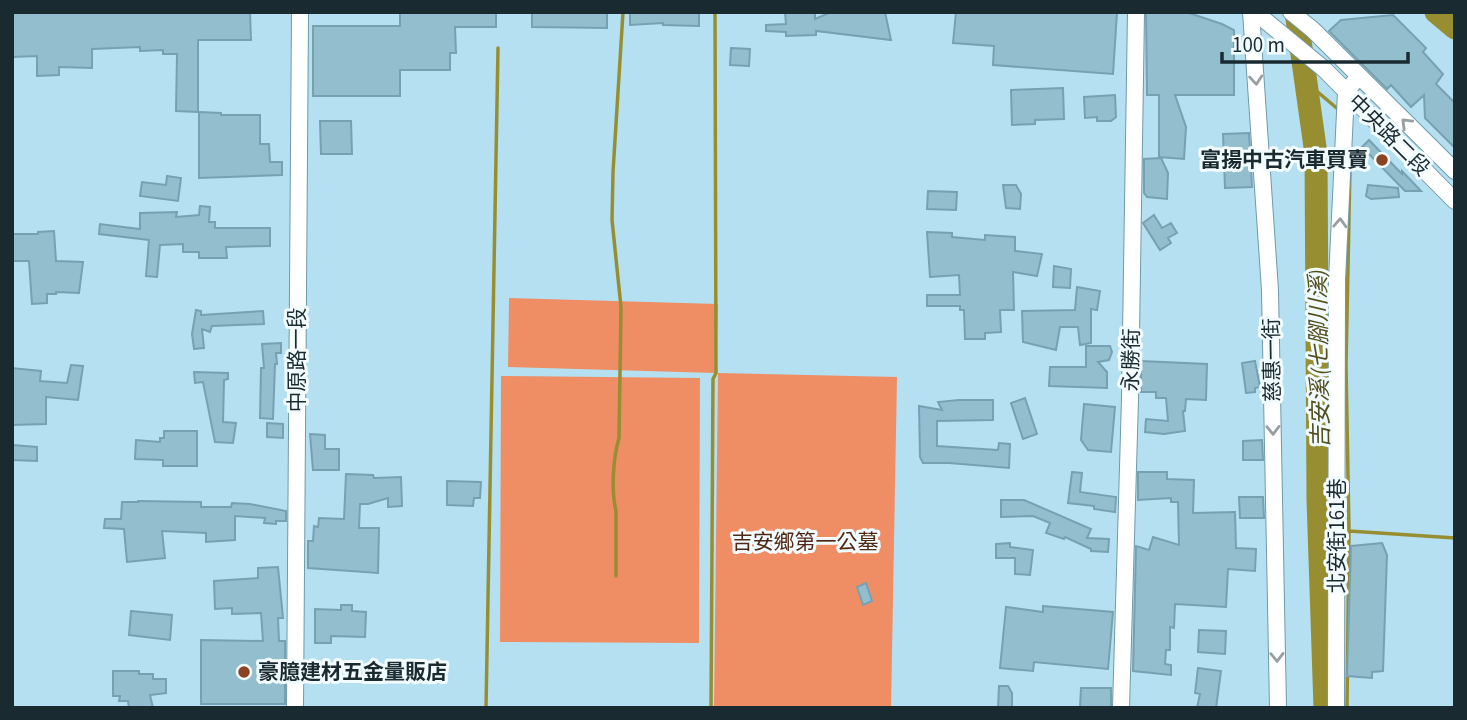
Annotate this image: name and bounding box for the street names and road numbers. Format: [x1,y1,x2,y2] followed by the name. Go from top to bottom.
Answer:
[1341,87,1437,183] street label: 中央路二段
[282,308,312,413] street label: 中原路一段
[1256,318,1288,402] street label: 慈惠一街
[1115,328,1147,392] street label: 永勝街
[1322,478,1352,594] street label: 北安街161巷

